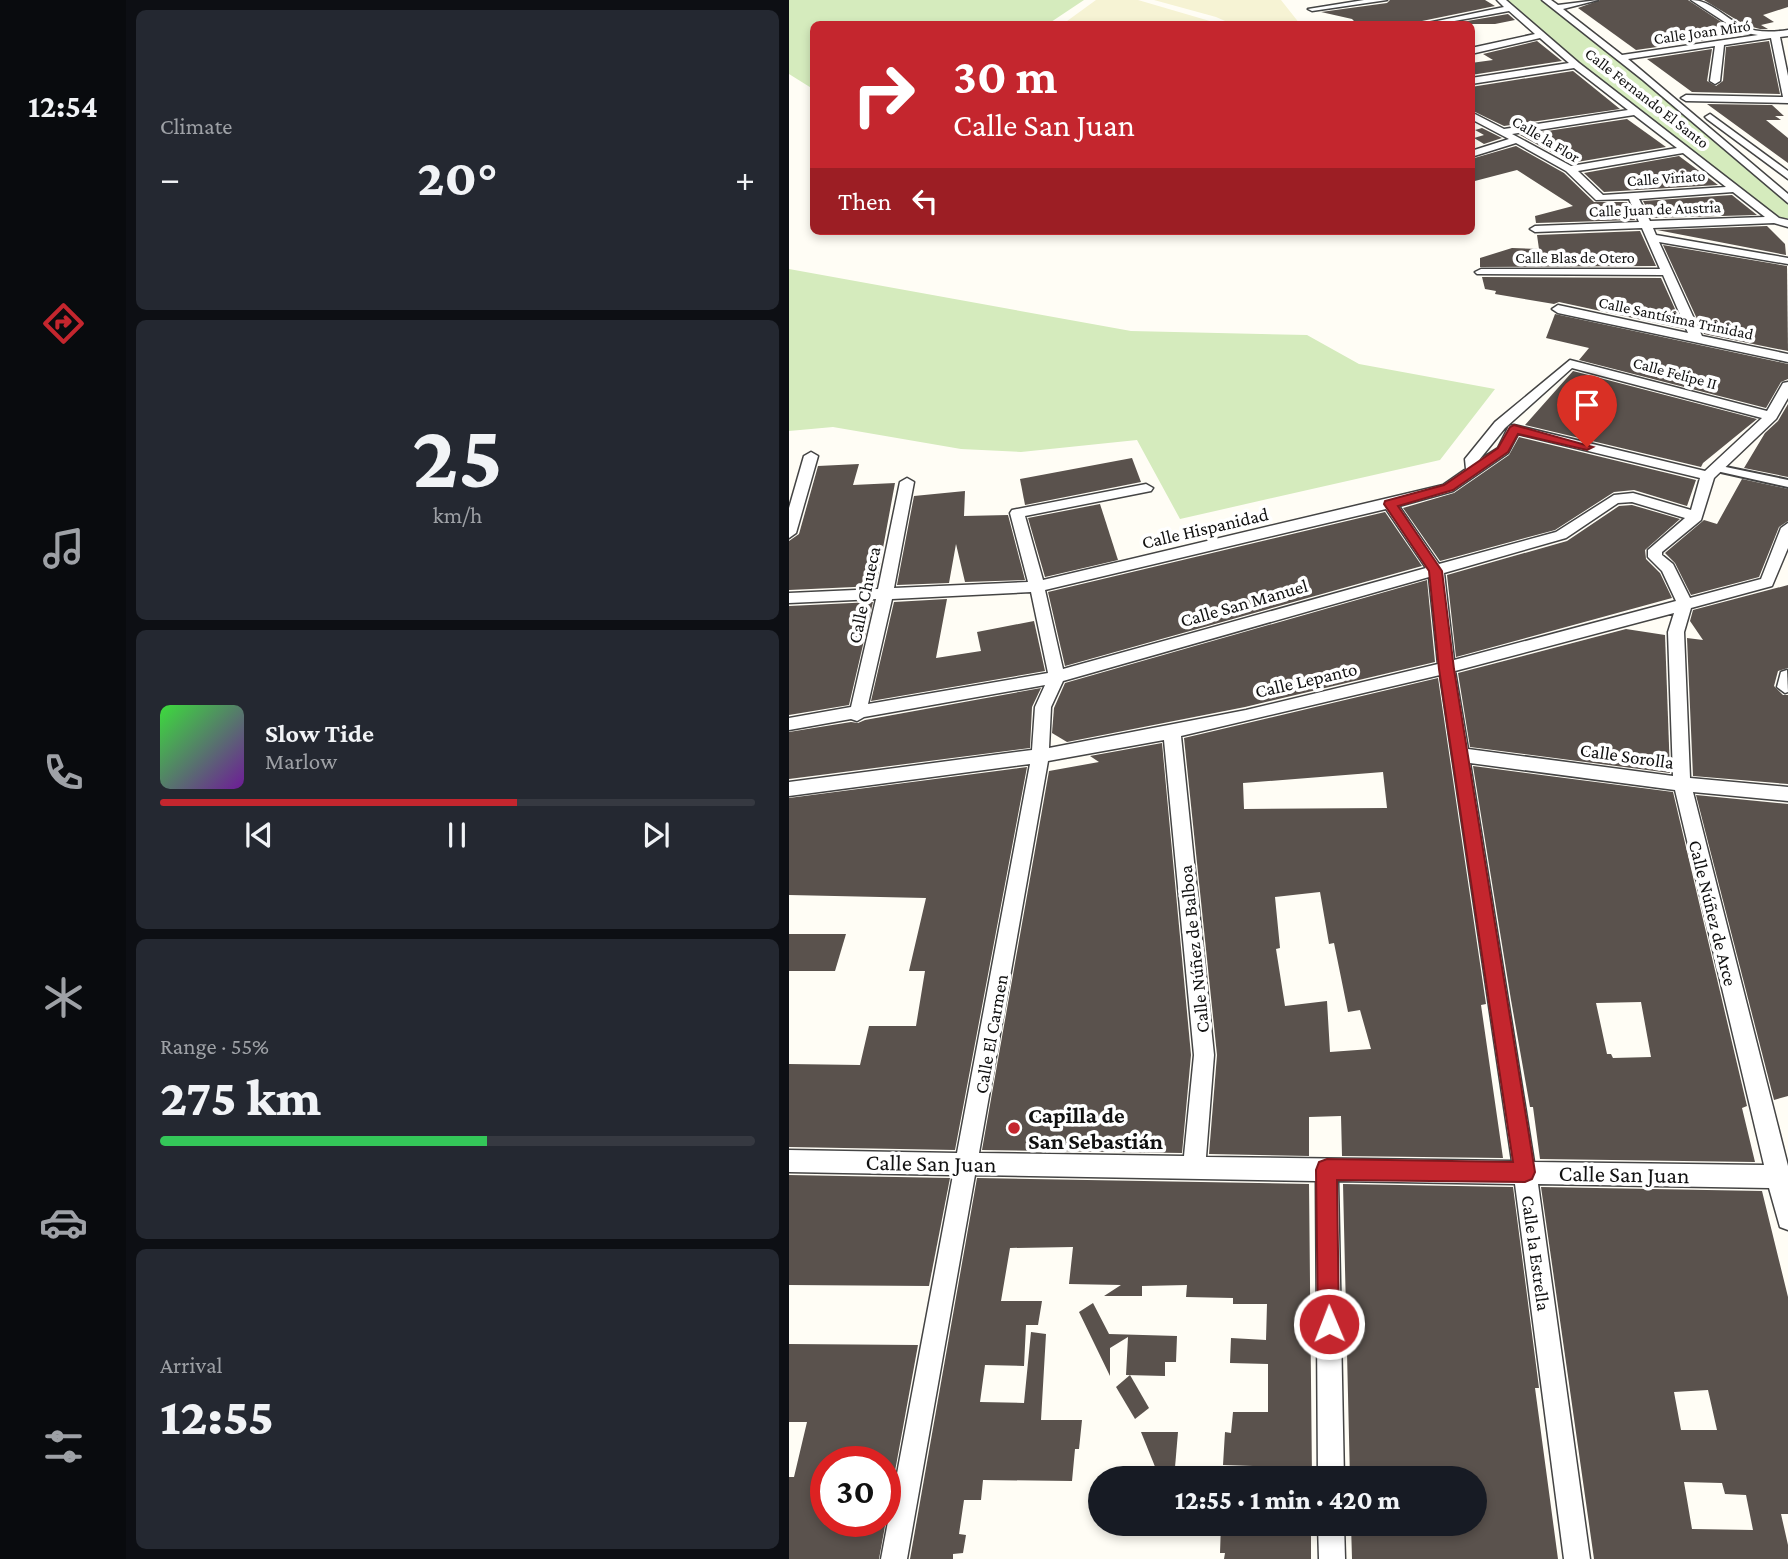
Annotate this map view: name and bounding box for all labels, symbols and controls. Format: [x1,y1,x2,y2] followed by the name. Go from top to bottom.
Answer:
[1652,17,1752,48] street label: Calle Joan Miró
[1582,45,1712,151] street label: Calle Fernando El Santo
[838,49,929,140] icon: right
[953,49,1058,104] text: 30 m
[28,88,98,124] text: 12:54
[953,107,1135,143] text: Calle San Juan
[1509,112,1583,166] street label: Calle la Flor
[160,113,232,139] text: Climate
[417,148,498,206] text: 20°
[160,157,180,199] text: −
[735,157,755,199] text: +
[1626,167,1706,189] street label: Calle Viriato
[906,182,944,220] icon: left
[838,187,892,216] text: Then
[1589,198,1722,221] street label: Calle Juan de Austria
[1515,249,1635,266] street label: Calle Blas de Otero
[1597,293,1755,343] street label: Calle Santísima Trinidad
[39,299,88,348] icon: directions
[1631,354,1719,393] street label: Calle Felipe II
[1557,375,1617,447] pin
[1568,386,1606,424] icon: arrive
[412,405,503,507] text: 25
[433,502,482,528] text: km/h
[1140,503,1270,553] street label: Calle Hispanidad
[39,524,88,573] icon: music
[844,545,885,645] street label: Calle Chueca
[1178,575,1310,631] street label: Calle San Manuel
[1253,658,1359,702] street label: Calle Lepanto
[265,719,374,748] text: Slow Tide
[1579,739,1676,773] street label: Calle Sorolla
[39,748,88,797] icon: phone
[265,748,337,774] text: Marlow
[240,816,278,854] icon: previous
[438,816,476,854] icon: pause
[637,816,675,854] icon: next
[1685,838,1741,988] street label: Calle Núñez de Arce
[1175,864,1213,1034] street label: Calle Núñez de Balboa
[39,973,88,1022] icon: climate
[970,973,1012,1095] street label: Calle El Carmen
[160,1033,269,1059] text: Range · 55%
[160,1068,321,1126] text: 275 km
[1028,1102,1163,1154] place label: Capilla de San Sebastián
[1006,1120,1022,1136] marker: Capilla de San Sebastián
[865,1149,997,1177] street label: Calle San Juan
[1558,1160,1690,1188] street label: Calle San Juan
[1517,1194,1555,1312] street label: Calle la Estrella
[39,1198,88,1247] icon: car
[1292,1287,1366,1361] position arrow
[160,1352,223,1378] text: Arrival
[160,1387,274,1445] text: 12:55
[39,1422,88,1471] icon: filters
[810,1446,901,1537] speed limit sign: 30
[1175,1486,1400,1515] text: 12:55 · 1 min · 420 m

